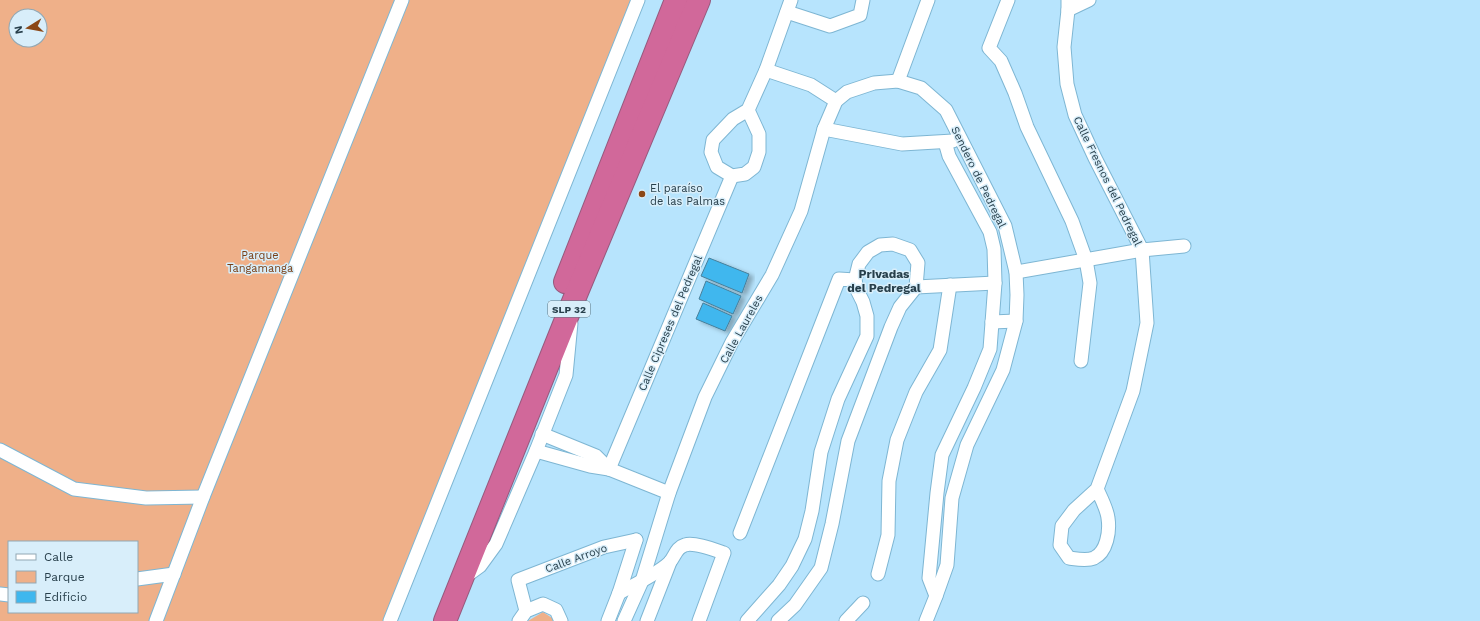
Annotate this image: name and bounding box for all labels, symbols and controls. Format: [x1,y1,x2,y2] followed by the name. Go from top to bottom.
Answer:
[8,8,48,48] north arrow
[12,25,26,35] text: N
[1071,114,1145,249] street label: Calle Fresnos del Pedregal
[948,124,1009,231] street label: Sendero de Pedregal
[650,182,725,208] place label: El paraíso de las Palmas
[637,189,647,199] marker: El paraíso de las Palmas
[227,249,293,275] park label: Parque Tangamanga
[636,253,705,393] street label: Calle Cipreses del Pedregal
[847,267,921,295] district label: Privadas del Pedregal
[717,293,766,366] street label: Calle Laureles
[548,301,590,317] road number: SLP 32
[8,541,138,613] legend
[543,541,609,576] street label: Calle Arroyo
[44,550,73,564] text: Calle
[44,570,85,584] text: Parque
[44,590,87,604] text: Edificio

